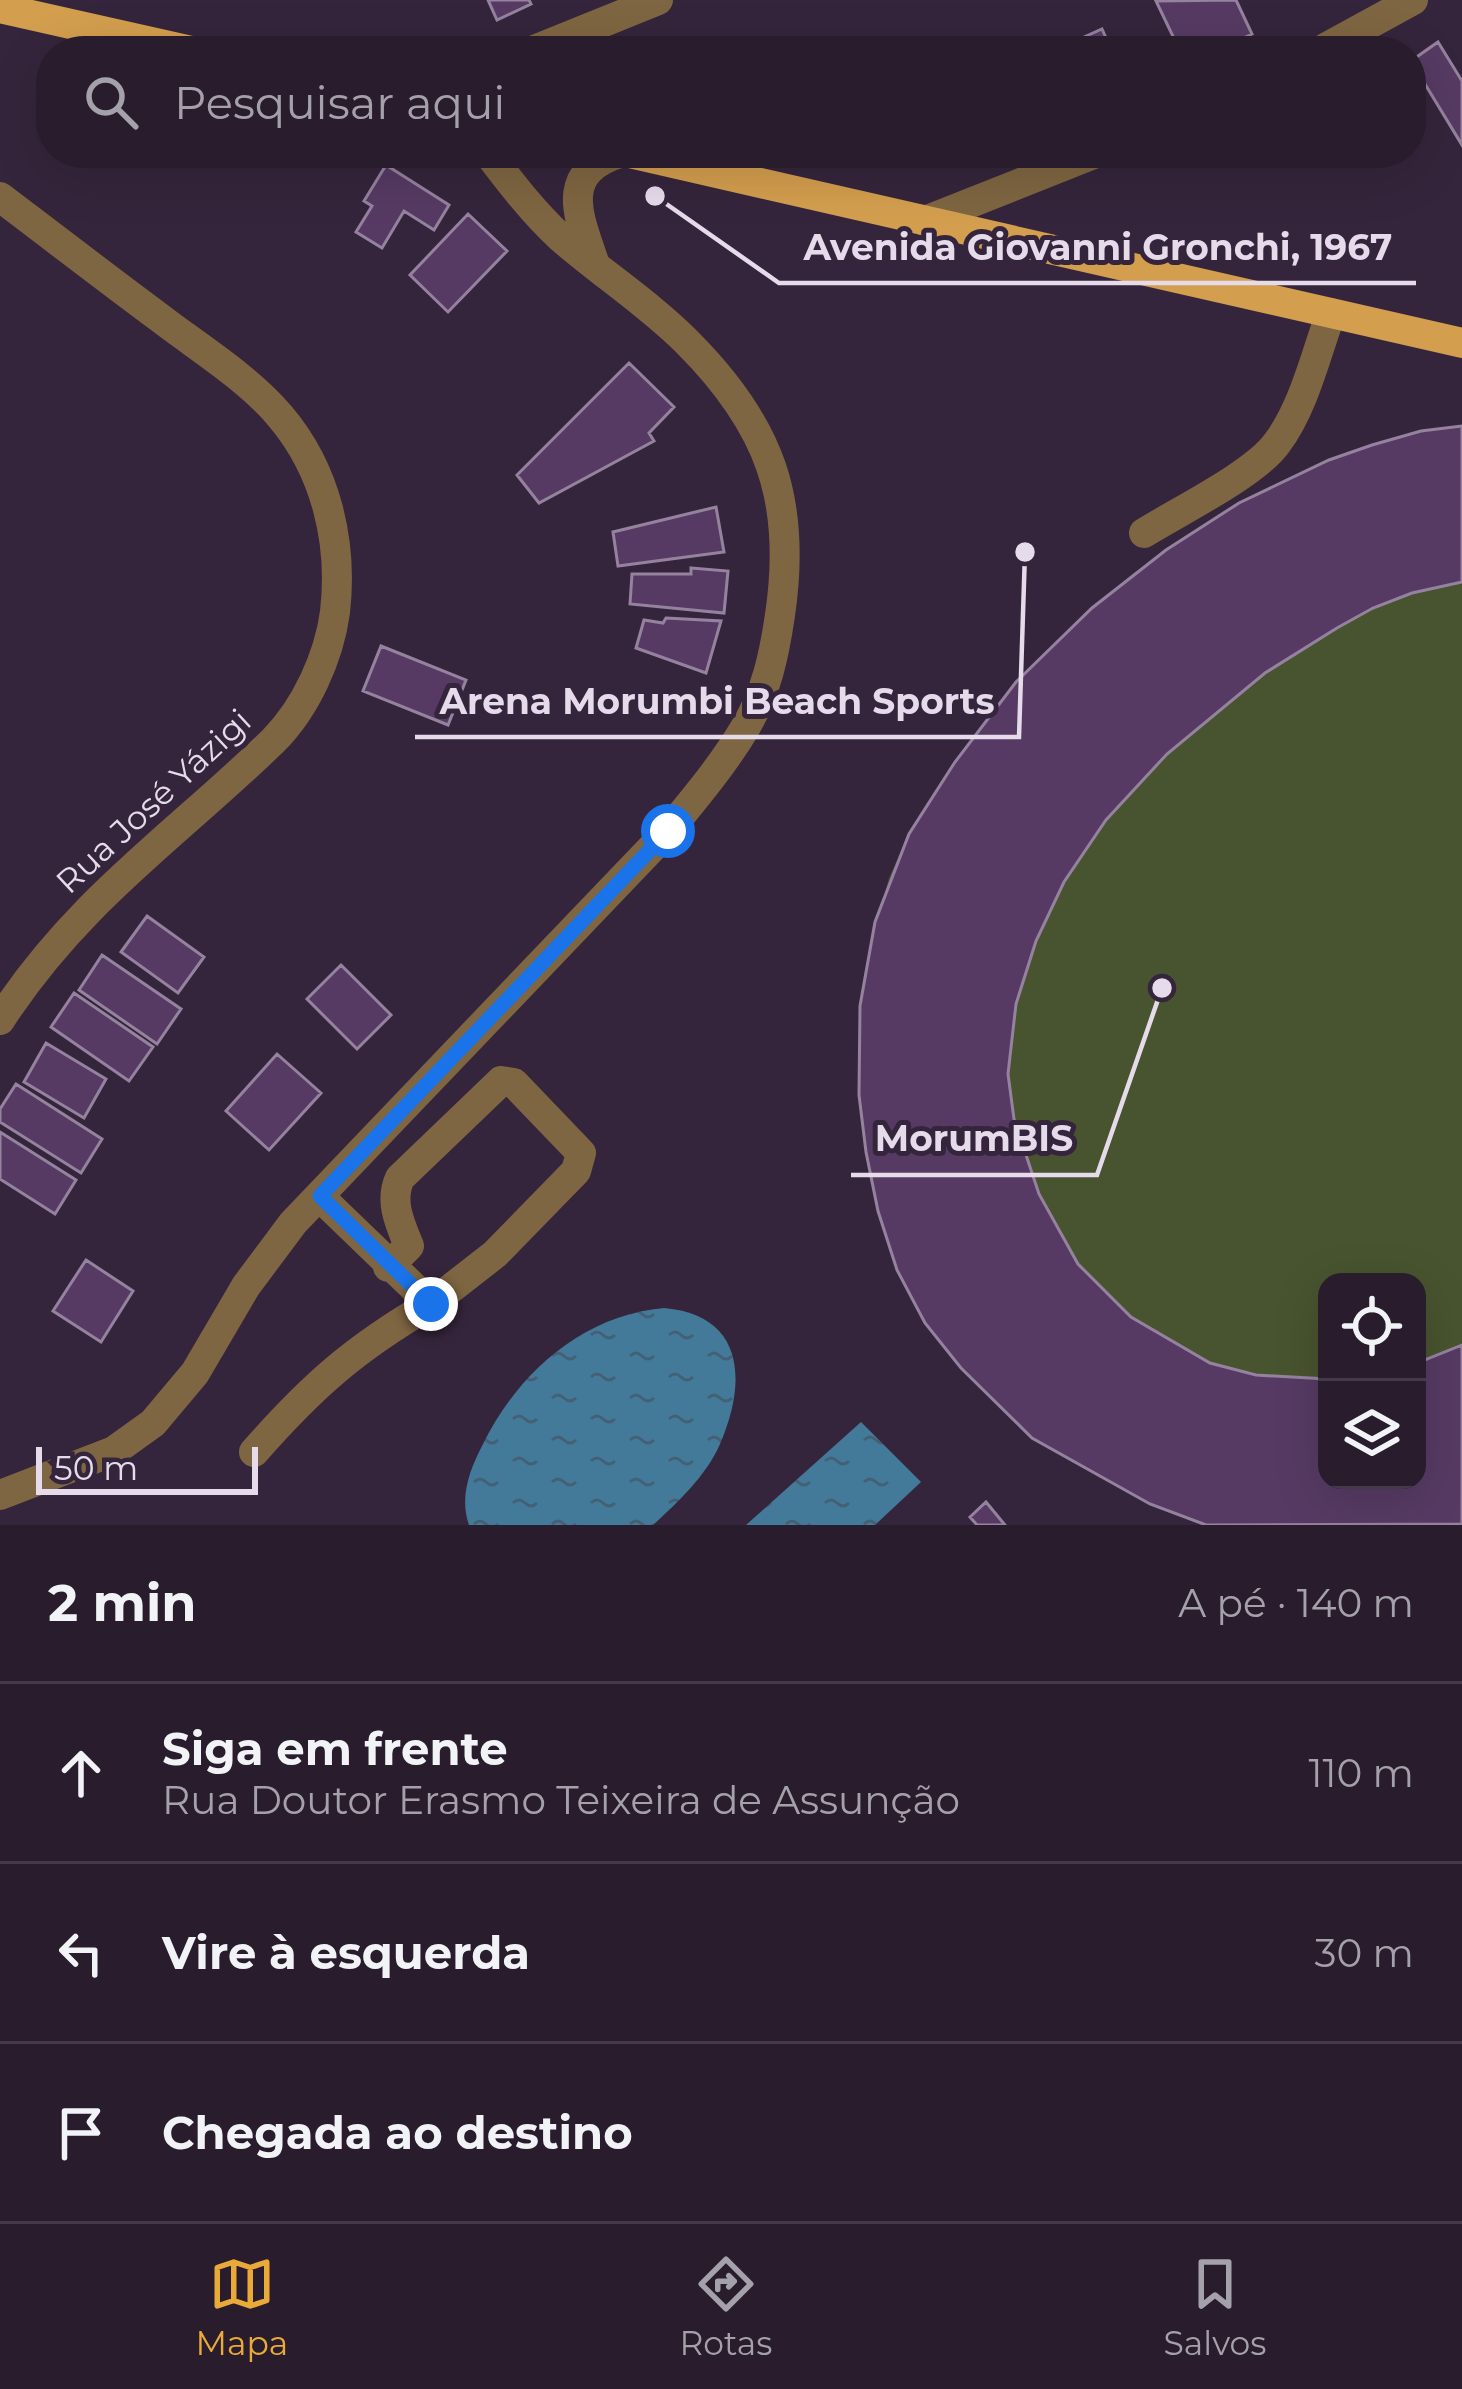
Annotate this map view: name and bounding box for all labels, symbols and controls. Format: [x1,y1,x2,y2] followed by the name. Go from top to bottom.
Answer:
[36,36,1426,168] search box
[78,69,144,135] icon: search
[174,75,505,130] text: Pesquisar aqui
[779,211,1416,283] callout: Avenida Giovanni Gronchi, 1967
[803,225,1392,269] text: Avenida Giovanni Gronchi, 1967
[415,665,1019,737] callout: Arena Morumbi Beach Sports
[438,679,995,723] text: Arena Morumbi Beach Sports
[47,701,259,901] street label: Rua José Yázigi
[641,804,695,858] route start
[851,1103,1097,1175] callout: MorumBIS
[875,1116,1073,1160] text: MorumBIS
[1318,1273,1426,1489] map controls
[1318,1273,1426,1381] button: locate
[404,1277,458,1331] route end
[1318,1381,1426,1489] button: layers
[36,1441,258,1494] scale bar
[54,1448,138,1488] text: 50 m
[48,1572,197,1634] text: 2 min
[1178,1579,1414,1627] text: A pé · 140 m
[162,1721,508,1776] text: Siga em frente
[48,1740,114,1806] icon: ahead
[1308,1749,1414,1797] text: 110 m
[162,1776,960,1824] text: Rua Doutor Erasmo Teixeira de Assunção
[48,1920,114,1986] icon: left
[162,1925,530,1980] text: Vire à esquerda
[1315,1929,1414,1977] text: 30 m
[48,2100,114,2166] icon: arrive
[162,2105,633,2160] text: Chegada ao destino
[196,2251,288,2363] tab: Mapa
[680,2251,772,2363] tab: Rotas
[1164,2251,1266,2363] tab: Salvos

